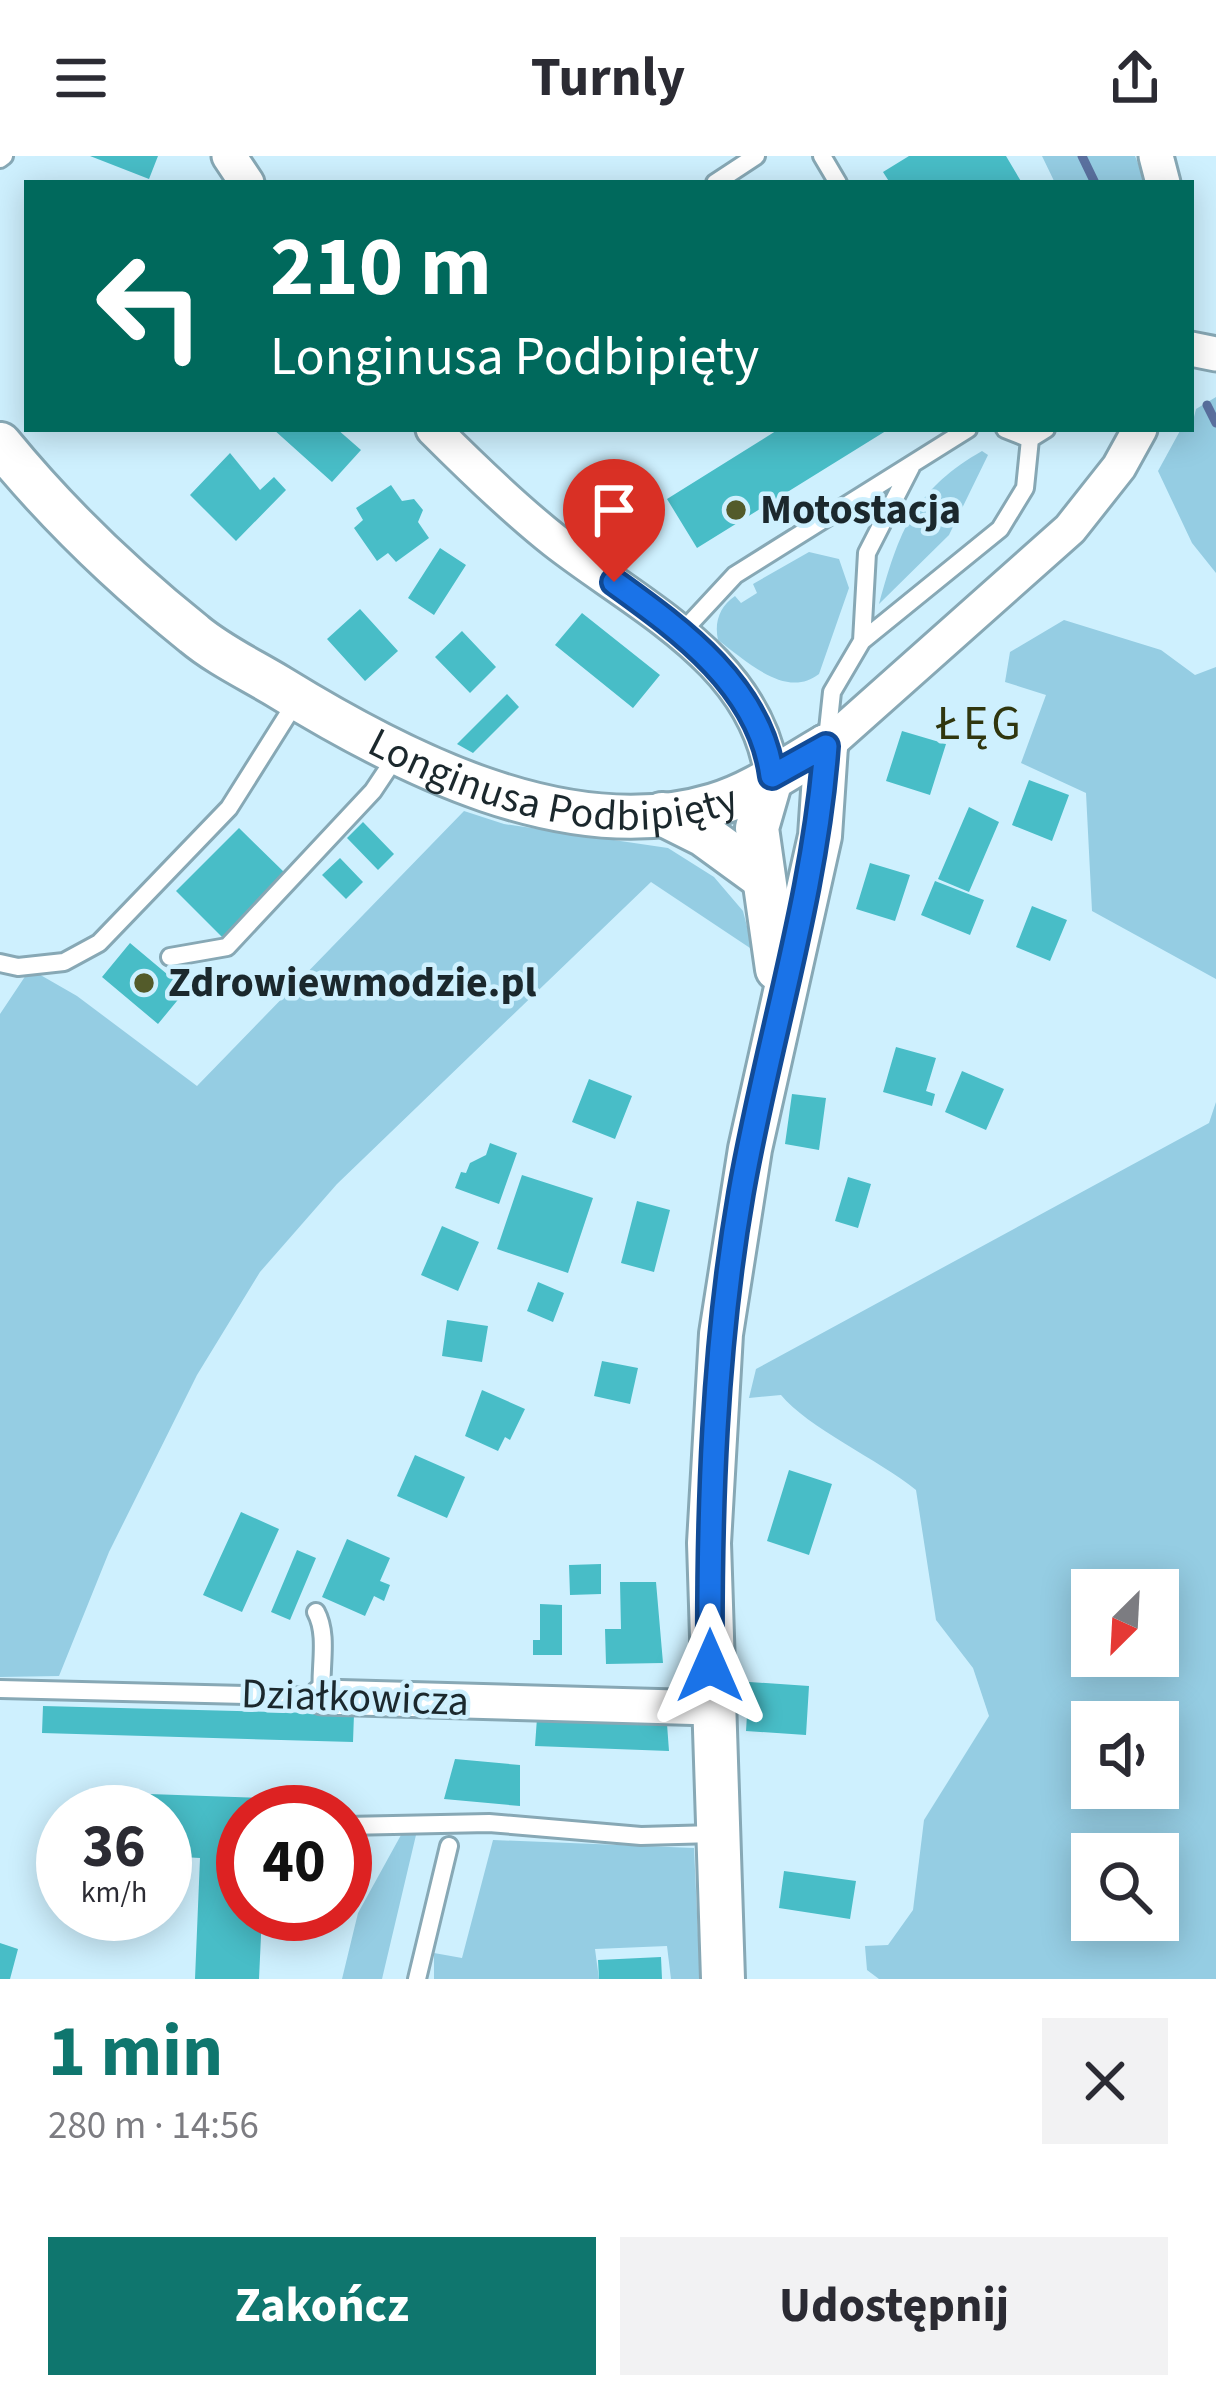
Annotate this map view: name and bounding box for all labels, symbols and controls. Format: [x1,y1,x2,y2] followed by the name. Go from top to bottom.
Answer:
[531,40,685,117] text: Turnly
[48,45,114,111] icon: menu
[1102,45,1168,111] icon: share
[270,208,492,328] text: 210 m
[72,228,228,384] icon: left
[270,319,759,396] text: Longinusa Podbipięty
[563,459,665,582] pin
[581,477,647,543] icon: arrive
[760,480,961,540] place label: Motostacja
[723,497,749,523] marker: Motostacja
[935,690,1024,758] district label: ŁĘG
[358,713,747,847] street label: Longinusa Podbipięty
[168,953,537,1013] place label: Zdrowiewmodzie.pl
[131,970,157,996] marker: Zdrowiewmodzie.pl
[1071,1569,1179,1677] north arrow
[1071,1569,1179,1941] map controls
[647,1603,773,1729] position arrow
[240,1664,470,1732] street label: Działkowicza
[1071,1701,1179,1809] button: sound
[216,1785,372,1941] speed limit sign: 40
[82,1805,146,1890] text: 36
[1071,1833,1179,1941] button: search
[81,1871,147,1914] text: km/h
[48,2001,223,2104] text: 1 min
[1042,2018,1168,2144] button: close
[48,2098,259,2154] text: 280 m · 14:56
[48,2237,596,2375] button: Zakończ
[620,2237,1168,2375] button: Udostępnij

